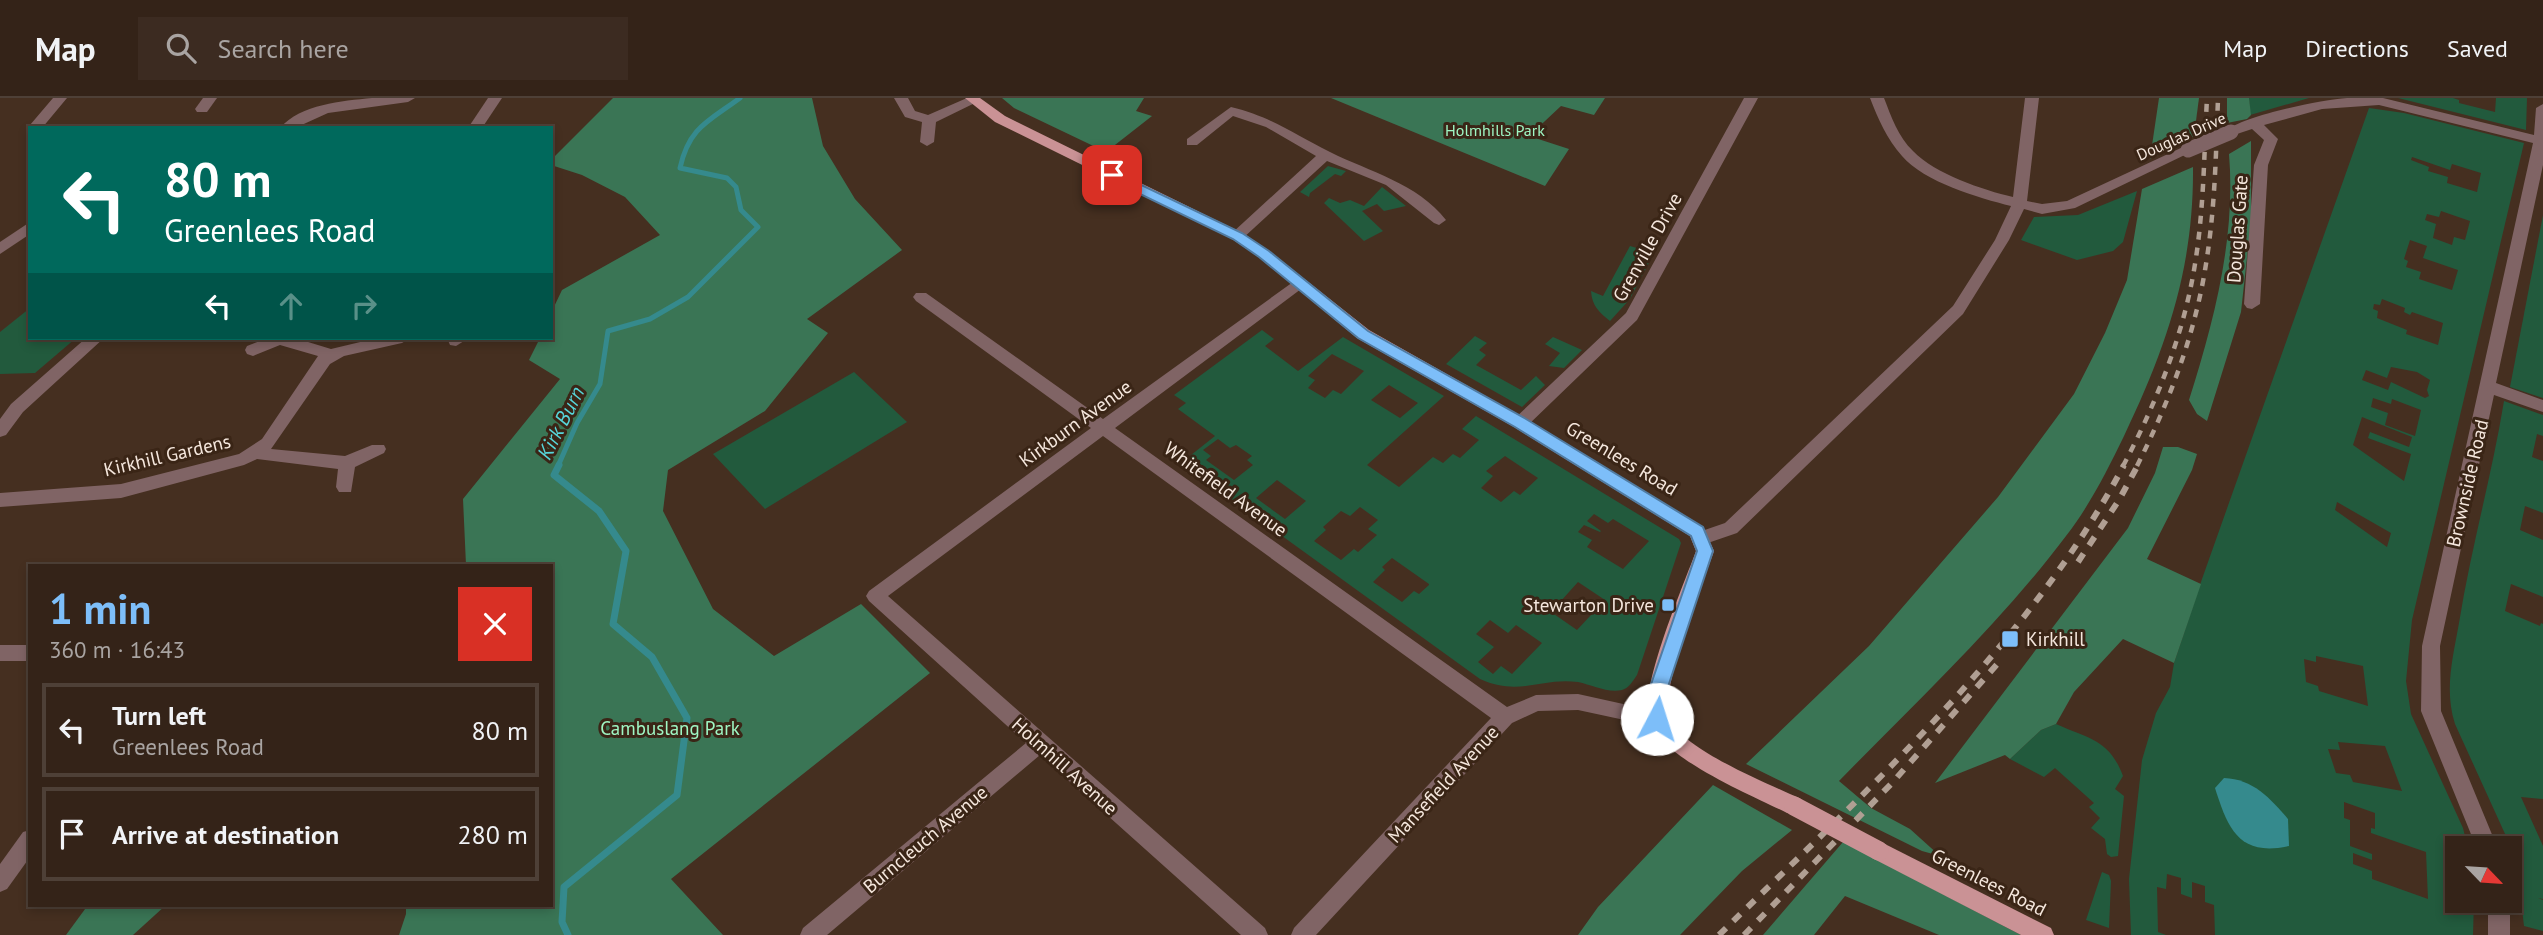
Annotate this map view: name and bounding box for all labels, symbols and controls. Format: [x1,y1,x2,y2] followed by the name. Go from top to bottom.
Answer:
[138,17,628,80] search box
[35,27,96,70] text: Map
[162,29,200,67] icon: search
[218,32,349,65] text: Search here
[2223,33,2267,64] text: Map
[2305,33,2409,64] text: Directions
[2447,33,2508,64] text: Saved
[2133,107,2229,165] street label: Douglas Drive
[1445,120,1545,140] park label: Holmhills Park
[1082,145,1142,205] pin
[164,147,271,211] text: 80 m
[49,154,140,245] icon: left
[1093,156,1131,194] icon: arrive
[2221,174,2253,284] street label: Douglas Gate
[1607,188,1687,306] street label: Grenville Drive
[164,209,375,251] text: Greenlees Road
[199,287,237,325] icon: left
[272,287,310,325] icon: ahead
[345,287,383,325] icon: right
[1014,374,1136,472] street label: Kirkburn Avenue
[531,382,590,464] water label: Kirk Burn
[1562,415,1682,501] street label: Greenlees Road
[2441,417,2493,549] street label: Brownside Road
[101,429,233,481] street label: Kirkhill Gardens
[1160,436,1292,542] street label: Whitefield Avenue
[49,581,151,636] text: 1 min
[458,587,532,661] button: close
[1523,593,1654,617] place label: Stewarton Drive
[1660,597,1676,613] marker: Stewarton Drive
[2026,627,2085,651] place label: Kirkhill
[2000,629,2020,649] marker: Kirkhill
[49,635,185,664] text: 360 m · 16:43
[1620,682,1694,756] position arrow
[112,699,206,732] text: Turn left
[53,711,91,749] icon: left
[1007,712,1123,820] street label: Holmhill Avenue
[472,714,528,747] text: 80 m
[600,716,740,740] park label: Cambuslang Park
[1382,720,1504,848] street label: Mansefield Avenue
[112,732,264,761] text: Greenlees Road
[858,780,992,898] street label: Burncleuch Avenue
[53,815,91,853] icon: arrive
[112,818,339,851] text: Arrive at destination
[457,818,528,851] text: 280 m
[2445,836,2522,914] north arrow
[2445,836,2522,913] map controls
[1928,843,2050,921] street label: Greenlees Road

